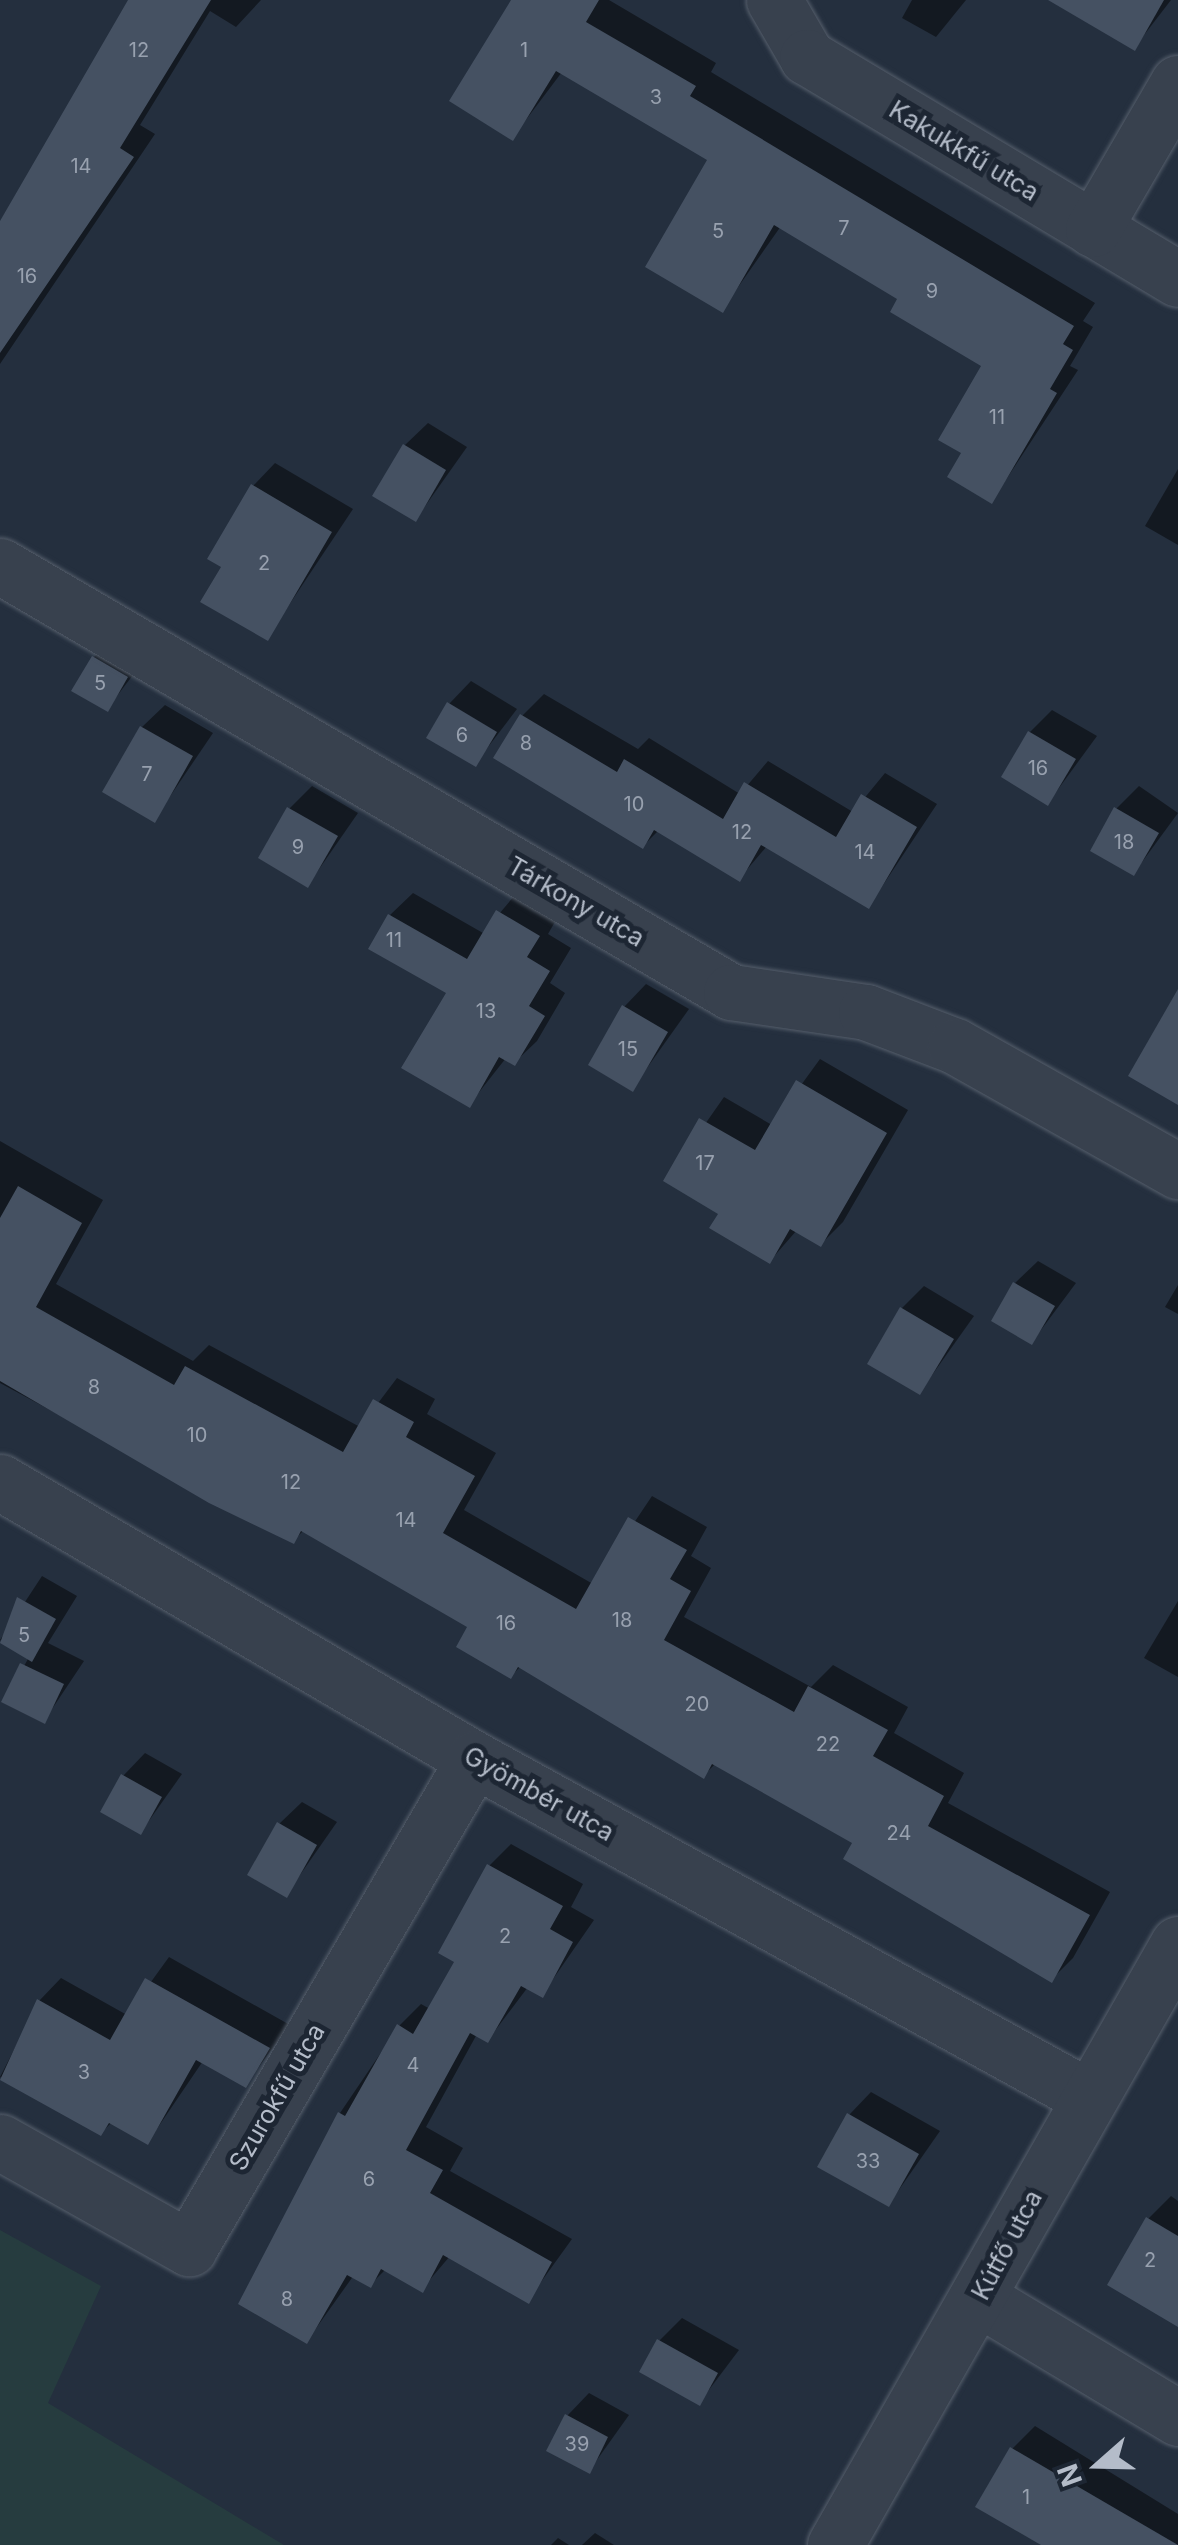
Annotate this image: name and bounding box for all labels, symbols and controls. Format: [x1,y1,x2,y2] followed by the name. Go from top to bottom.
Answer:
[129,38,149,62] house number: 12
[520,38,528,62] house number: 1
[650,85,662,109] house number: 3
[884,95,1044,207] street label: Kakukkfű utca
[70,154,92,178] house number: 14
[838,216,850,240] house number: 7
[712,219,724,243] house number: 5
[17,264,37,288] house number: 16
[926,279,938,303] house number: 9
[989,405,1005,429] house number: 11
[258,551,270,575] house number: 2
[94,671,106,695] house number: 5
[456,723,468,747] house number: 6
[520,731,532,755] house number: 8
[1028,756,1048,780] house number: 16
[141,762,153,786] house number: 7
[624,792,644,816] house number: 10
[732,820,752,844] house number: 12
[1114,830,1134,854] house number: 18
[292,835,304,859] house number: 9
[854,840,876,864] house number: 14
[502,851,650,953] street label: Tárkony utca
[386,928,402,952] house number: 11
[476,999,496,1023] house number: 13
[618,1037,638,1061] house number: 15
[695,1151,715,1175] house number: 17
[88,1375,100,1399] house number: 8
[187,1423,207,1447] house number: 10
[281,1470,301,1494] house number: 12
[395,1508,417,1532] house number: 14
[612,1608,632,1632] house number: 18
[496,1611,516,1635] house number: 16
[18,1623,30,1647] house number: 5
[685,1692,709,1716] house number: 20
[816,1732,840,1756] house number: 22
[459,1740,619,1848] street label: Gyömbér utca
[887,1821,911,1845] house number: 24
[499,1924,511,1948] house number: 2
[223,2018,331,2176] street label: Szurokfű utca
[407,2053,419,2077] house number: 4
[78,2060,90,2084] house number: 3
[856,2149,880,2173] house number: 33
[363,2167,375,2191] house number: 6
[966,2185,1048,2305] street label: Kútfő utca
[1144,2248,1156,2272] house number: 2
[281,2287,293,2311] house number: 8
[1048,2415,1148,2515] north arrow
[565,2432,589,2456] house number: 39
[1050,2459,1089,2491] text: N
[1022,2485,1030,2509] house number: 1

